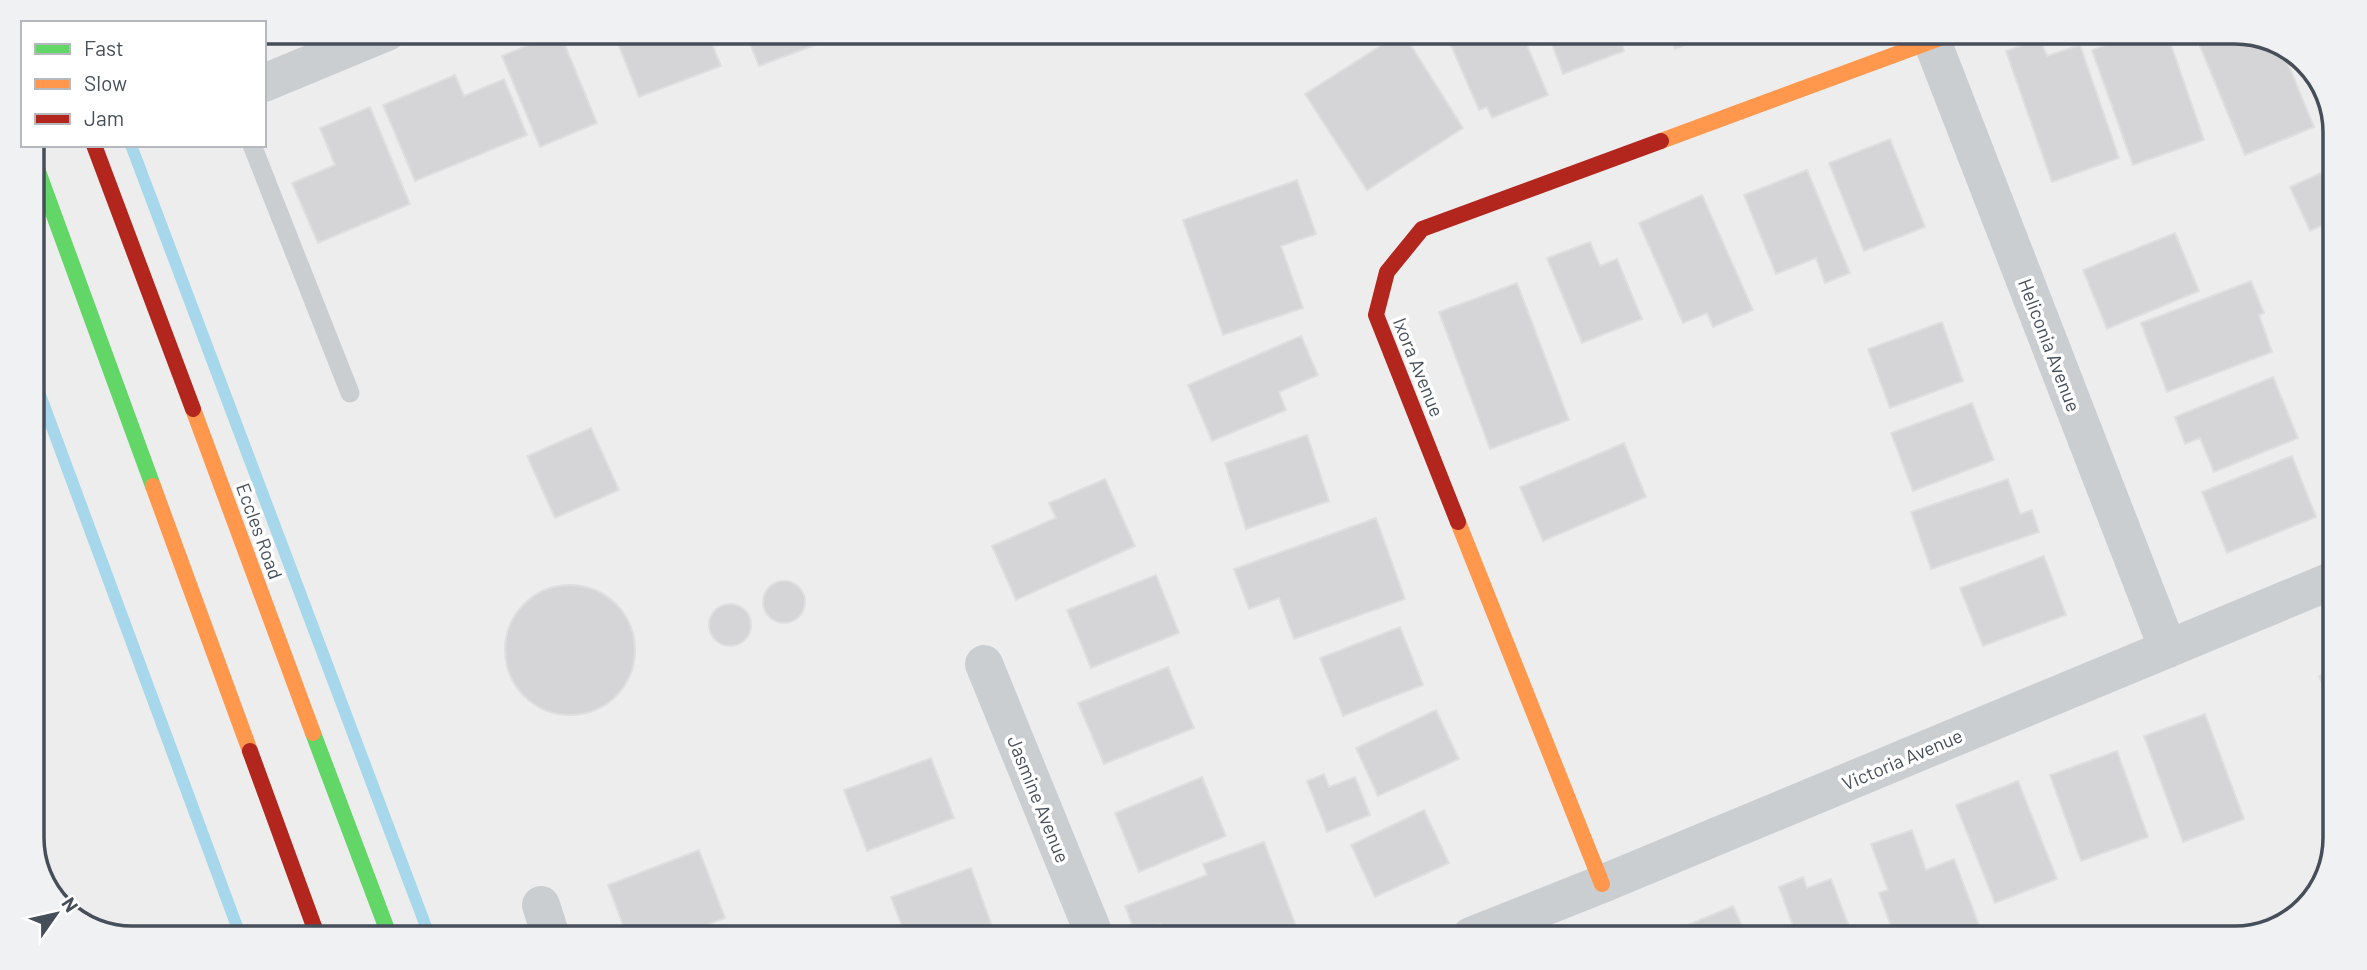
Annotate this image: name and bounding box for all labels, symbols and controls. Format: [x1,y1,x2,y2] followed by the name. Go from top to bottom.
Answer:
[21,21,266,147] legend
[84,35,124,60] text: Fast
[84,70,127,95] text: Slow
[84,105,124,130] text: Jam
[2014,275,2086,415] street label: Heliconia Avenue
[1389,314,1449,420] street label: Ixora Avenue
[232,480,288,582] street label: Eccles Road
[1838,723,1966,795] street label: Victoria Avenue
[1003,732,1075,866] street label: Jasmine Avenue
[21,879,91,949] north arrow
[57,893,84,916] text: N

